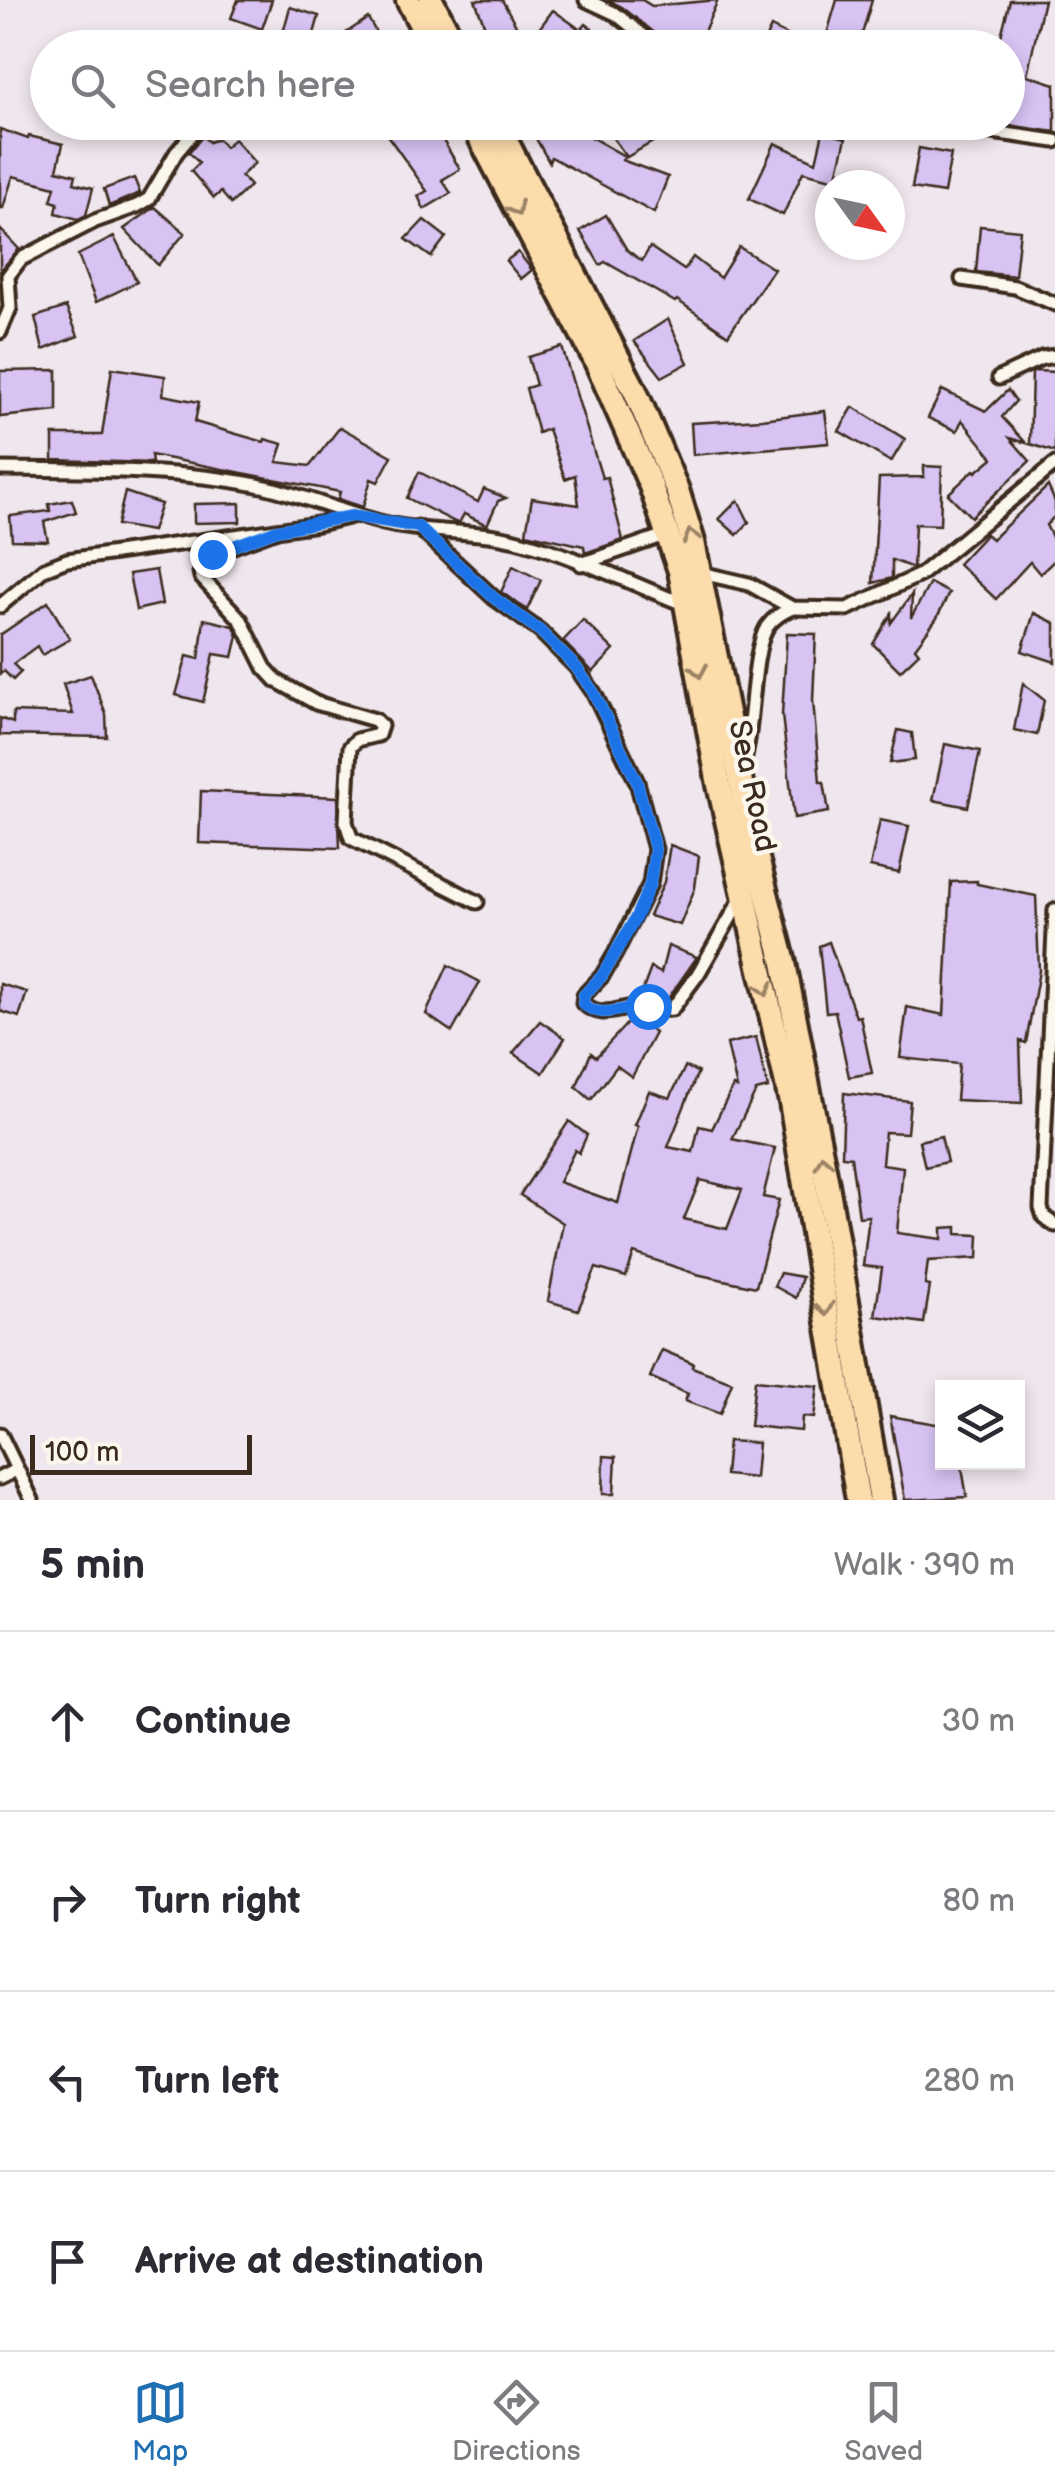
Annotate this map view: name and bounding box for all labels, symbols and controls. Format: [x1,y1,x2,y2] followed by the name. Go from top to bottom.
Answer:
[30,30,1025,140] search box
[65,58,120,113] icon: search
[145,63,356,108] text: Search here
[815,170,905,260] north arrow
[504,199,523,217] one-way arrow
[682,529,703,546] one-way arrow
[190,532,236,578] route end
[688,663,709,680] one-way arrow
[721,717,783,855] street label: Sea Road
[753,980,774,997] one-way arrow
[626,984,672,1030] route start
[814,1154,835,1171] one-way arrow
[814,1301,835,1317] one-way arrow
[935,1380,1025,1470] map controls
[935,1380,1025,1470] button: layers
[30,1430,252,1474] scale bar
[45,1436,119,1469] text: 100 m
[40,1540,145,1591] text: 5 min
[834,1546,1015,1585] text: Walk · 390 m
[40,1694,95,1749] icon: ahead
[135,1699,291,1744] text: Continue
[941,1702,1015,1741] text: 30 m
[40,1874,95,1929] icon: right
[135,1879,300,1924] text: Turn right
[942,1882,1015,1921] text: 80 m
[40,2054,95,2109] icon: left
[135,2059,279,2104] text: Turn left
[924,2062,1015,2101] text: 280 m
[40,2234,95,2289] icon: arrive
[135,2239,484,2284] text: Arrive at destination
[132,2375,188,2468] tab: Map
[452,2375,581,2468] tab: Directions
[845,2375,923,2468] tab: Saved

